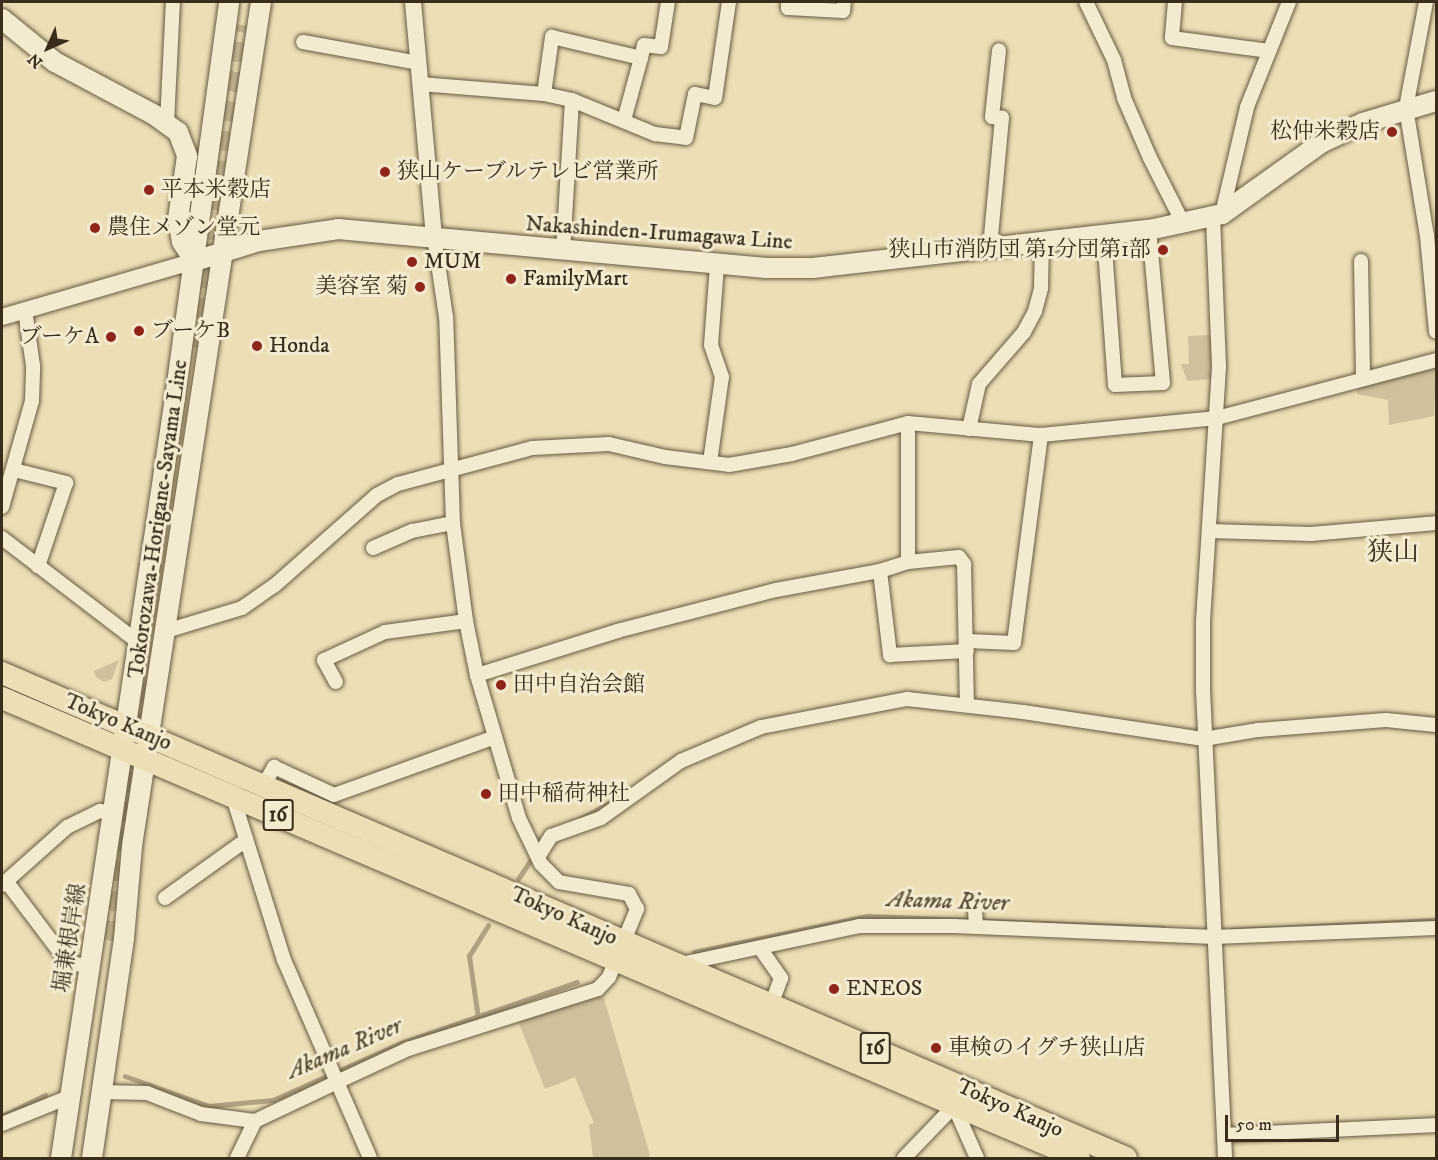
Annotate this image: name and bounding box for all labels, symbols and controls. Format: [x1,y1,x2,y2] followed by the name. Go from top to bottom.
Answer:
[18,18,78,78] north arrow
[24,49,47,72] text: N
[1270,119,1380,145] place label: 松仲米穀店
[1385,125,1399,139] marker: 松仲米穀店
[397,159,661,185] place label: 狭山ケーブルテレビ営業所
[378,165,392,179] marker: 狭山ケーブルテレビ営業所
[161,177,271,203] place label: 平本米穀店
[142,183,156,197] marker: 平本米穀店
[525,211,793,255] street label: Nakashinden-Irumagawa Line
[107,215,261,241] place label: 農住メゾン堂元
[88,221,102,235] marker: 農住メゾン堂元
[888,237,1151,263] place label: 狭山市消防団 第1分団第1部
[1156,243,1170,257] marker: 狭山市消防団 第1分団第1部
[424,249,481,275] place label: MUM
[405,255,419,269] marker: MUM
[523,266,628,292] place label: FamilyMart
[504,272,518,286] marker: FamilyMart
[315,274,408,300] place label: 美容室 菊
[413,280,427,294] marker: 美容室 菊
[151,318,230,344] place label: ブーケB
[20,324,99,350] place label: ブーケA
[132,324,146,338] marker: ブーケB
[104,330,118,344] marker: ブーケA
[269,333,330,359] place label: Honda
[250,339,264,353] marker: Honda
[123,358,193,680] street label: Tokorozawa-Horigane-Sayama Line
[1367,537,1419,569] district label: 狭山
[513,672,645,698] place label: 田中自治会館
[494,678,508,692] marker: 田中自治会館
[60,688,176,756] street label: Tokyo Kanjo
[498,781,630,807] place label: 田中稲荷神社
[479,787,493,801] marker: 田中稲荷神社
[262,797,294,833] road number: 16
[507,881,621,951] street label: Tokyo Kanjo
[48,882,92,994] street label: 堀兼根岸線
[887,885,1009,919] water label: Akama River
[846,976,922,1002] place label: ENEOS
[827,982,841,996] marker: ENEOS
[283,1012,407,1086] water label: Akama River
[858,1030,892,1066] road number: 16
[948,1035,1146,1061] place label: 車検のイグチ狭山店
[929,1041,943,1055] marker: 車検のイグチ狭山店
[953,1073,1067,1143] street label: Tokyo Kanjo
[1228,1103,1342,1141] scale bar
[1236,1114,1272,1136] text: 50 m

